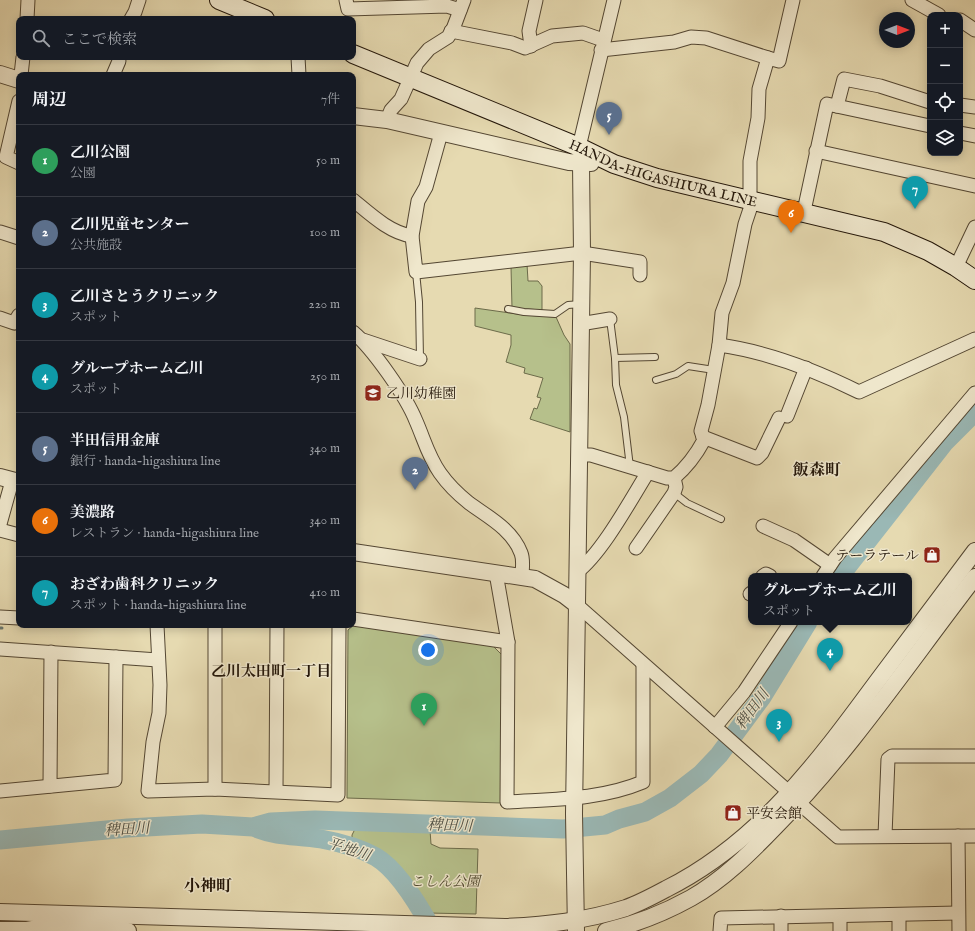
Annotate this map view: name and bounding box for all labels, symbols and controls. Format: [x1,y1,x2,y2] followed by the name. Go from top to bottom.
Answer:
[879,12,915,48] north arrow
[927,12,963,156] map controls
[927,12,963,48] button: +
[16,16,356,60] search box
[30,27,52,49] icon: search
[62,30,137,49] text: ここで検索
[927,48,963,84] button: −
[927,84,963,120] button: locate
[32,90,66,111] text: 周辺
[321,91,340,108] text: 7件
[596,102,622,135] pin: 5
[927,120,963,156] button: layers
[566,136,759,212] street label: HANDA-HIGASHIURA LINE
[70,143,130,162] text: 乙川公園
[43,152,47,169] text: 1
[316,152,340,169] text: 50 m
[70,165,96,182] text: 公園
[902,176,928,209] pin: 7
[778,200,804,233] pin: 6
[70,215,189,234] text: 乙川児童センター
[42,224,48,241] text: 2
[310,224,340,241] text: 100 m
[70,237,122,254] text: 公共施設
[70,287,219,306] text: 乙川さとうクリニック
[43,296,47,313] text: 3
[309,296,340,313] text: 220 m
[70,309,122,326] text: スポット
[70,359,204,378] text: グループホーム乙川
[42,368,48,385] text: 4
[310,368,340,385] text: 250 m
[70,381,122,398] text: スポット
[363,383,383,403] school or university icon: 乙川幼稚園
[386,385,456,403] place label: 乙川幼稚園
[70,431,160,450] text: 半田信用金庫
[43,440,47,457] text: 5
[310,440,340,457] text: 340 m
[70,453,220,470] text: 銀行 · handa-higashiura line
[402,457,428,490] pin: 2
[793,461,841,481] district label: 飯森町
[70,503,115,522] text: 美濃路
[42,512,48,529] text: 6
[310,512,340,529] text: 340 m
[70,525,259,542] text: レストラン · handa-higashiura line
[922,545,942,565] shop icon: テーラテール
[835,547,919,565] place label: テーラテール
[748,573,912,625] popup
[70,575,219,594] text: おざわ歯科クリニック
[763,581,897,600] text: グループホーム乙川
[42,584,48,601] text: 7
[310,584,340,601] text: 410 m
[70,597,246,614] text: スポット · handa-higashiura line
[763,603,815,620] text: スポット
[817,638,843,671] pin: 4
[418,640,438,660] your location
[211,662,331,681] district label: 乙川太田町一丁目
[731,684,774,733] water label: 稗田川
[411,693,437,726] pin: 1
[766,709,792,742] pin: 3
[723,803,743,823] shop icon: 平安会館
[746,805,802,823] place label: 平安会館
[427,815,475,836] water label: 稗田川
[104,818,152,841] water label: 稗田川
[325,833,375,866] water label: 平地川
[410,873,482,891] park label: こしん公園
[184,877,232,897] district label: 小神町

